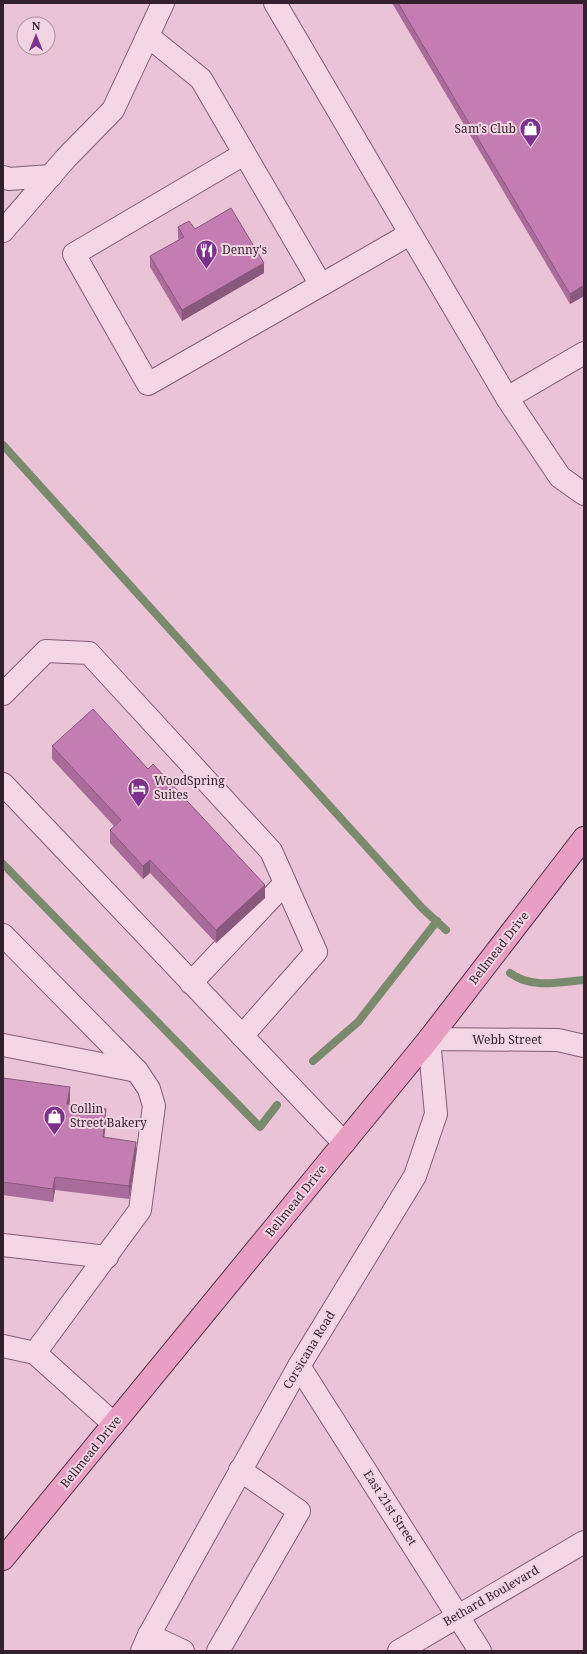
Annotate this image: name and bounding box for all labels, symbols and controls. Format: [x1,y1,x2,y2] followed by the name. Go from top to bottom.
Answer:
[16,16,56,56] north arrow
[32,18,41,33] text: N
[518,116,544,149] shop icon: Sam's Club
[455,120,516,137] place label: Sam's Club
[194,237,220,270] restaurant icon: Denny's
[222,241,267,258] place label: Denny's
[154,772,225,803] place label: WoodSpring Suites
[126,775,152,808] hotel icon: WoodSpring Suites
[465,908,532,988] street label: Bellmead Drive
[472,1031,542,1048] street label: Webb Street
[70,1100,147,1131] place label: Collin Street Bakery
[41,1103,67,1136] shop icon: Collin Street Bakery
[261,1161,330,1240] street label: Bellmead Drive
[279,1307,339,1392] street label: Corsicana Road
[56,1412,125,1491] street label: Bellmead Drive
[360,1467,421,1549] street label: East 21st Street
[440,1561,542,1630] street label: Bethard Boulevard

